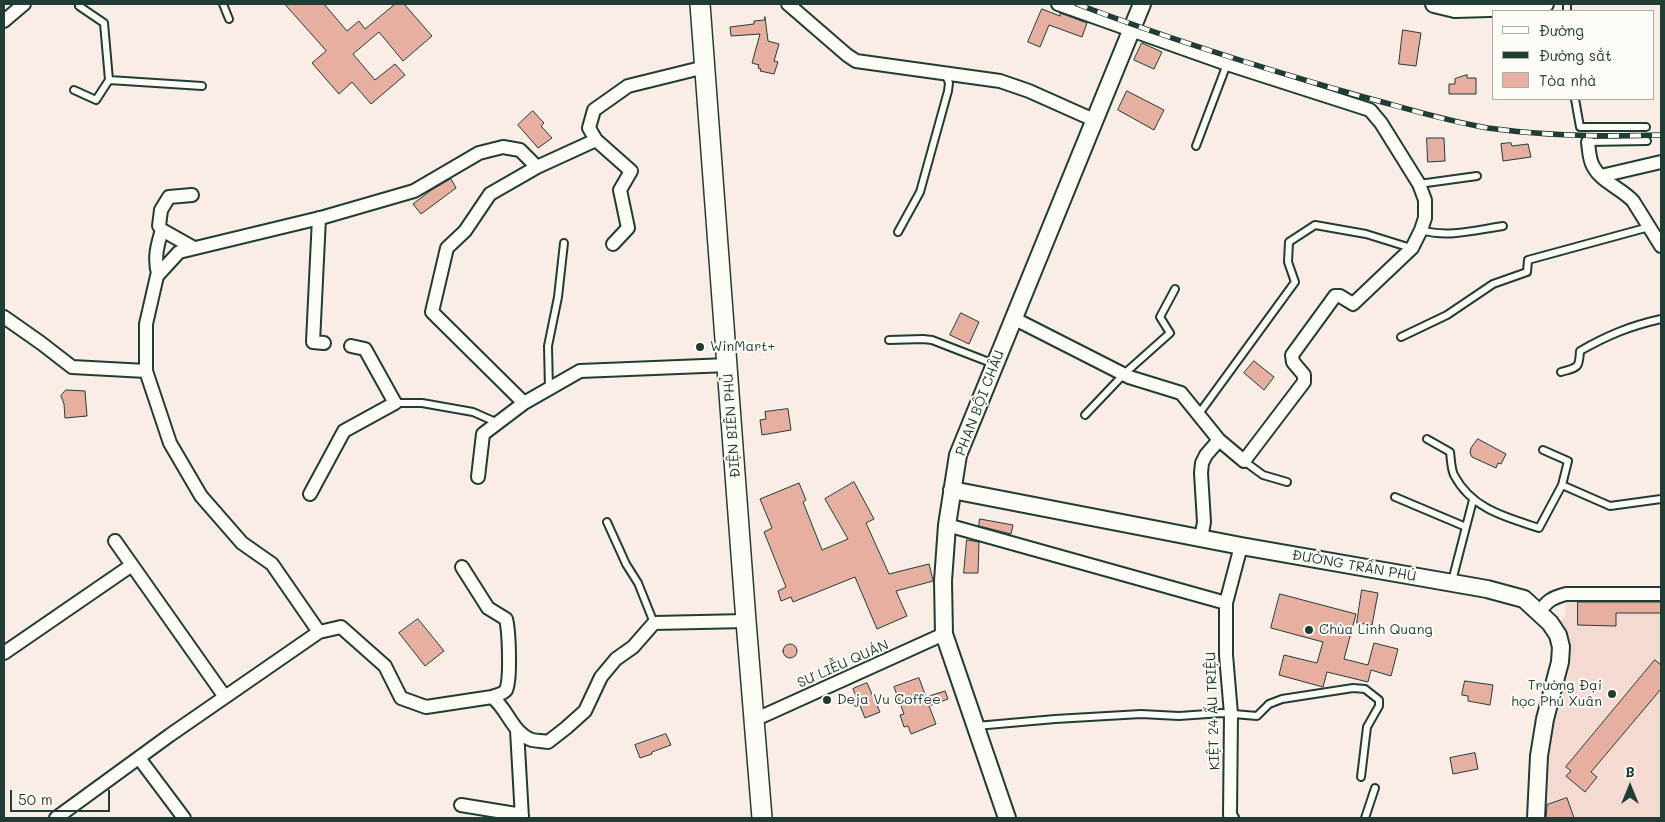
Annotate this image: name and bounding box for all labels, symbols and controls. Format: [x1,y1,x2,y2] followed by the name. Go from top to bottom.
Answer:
[1492,10,1655,100] legend
[1539,20,1584,40] text: Đường
[1539,45,1612,65] text: Đường sắt
[1539,70,1597,90] text: Tòa nhà
[710,339,775,355] place label: WinMart+
[694,341,706,353] marker: WinMart+
[952,348,1008,458] street label: PHAN BỘI CHÂU
[720,373,744,479] street label: ĐIỆN BIÊN PHỦ
[1290,547,1418,585] street label: ĐƯỜNG TRẦN PHÚ
[1319,622,1433,638] place label: Chùa Linh Quang
[1303,624,1315,636] marker: Chùa Linh Quang
[795,636,891,692] street label: SƯ LIỄU QUÁN
[1203,652,1223,770] street label: KIỆT 24 ẤU TRIỆU
[1511,678,1602,710] place label: Trường Đại học Phú Xuân
[1606,688,1618,700] marker: Trường Đại học Phú Xuân
[837,692,941,708] place label: Deja Vu Coffee
[821,694,833,706] marker: Deja Vu Coffee
[1605,762,1655,812] north arrow
[1625,762,1635,781] text: B
[12,780,112,812] scale bar
[18,789,53,809] text: 50 m

